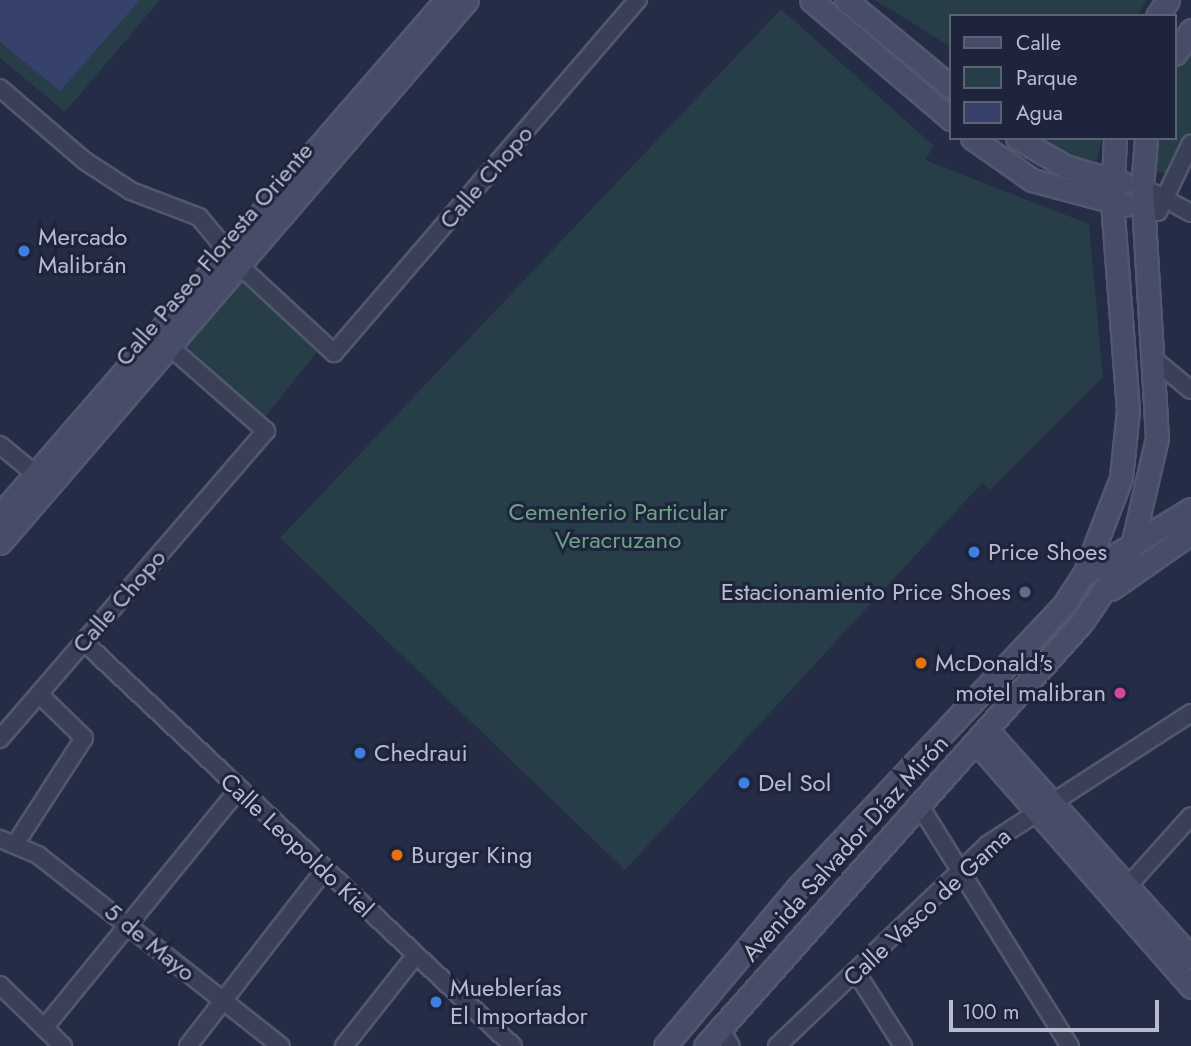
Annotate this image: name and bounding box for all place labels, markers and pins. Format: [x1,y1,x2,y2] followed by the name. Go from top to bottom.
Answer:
[38,223,127,279] place label: Mercado Malibrán
[16,243,32,259] marker: Mercado Malibrán
[988,538,1107,566] place label: Price Shoes
[966,544,982,560] marker: Price Shoes
[721,578,1011,606] place label: Estacionamiento Price Shoes
[1017,584,1033,600] marker: Estacionamiento Price Shoes
[935,649,1053,677] place label: McDonald's
[913,655,929,671] marker: McDonald's
[955,679,1106,707] place label: motel malibran
[1112,685,1128,701] marker: motel malibran
[374,739,468,767] place label: Chedraui
[352,745,368,761] marker: Chedraui
[758,769,831,797] place label: Del Sol
[736,775,752,791] marker: Del Sol
[411,841,532,869] place label: Burger King
[389,847,405,863] marker: Burger King
[450,974,588,1030] place label: Mueblerías El Importador
[428,994,444,1010] marker: Mueblerías El Importador

